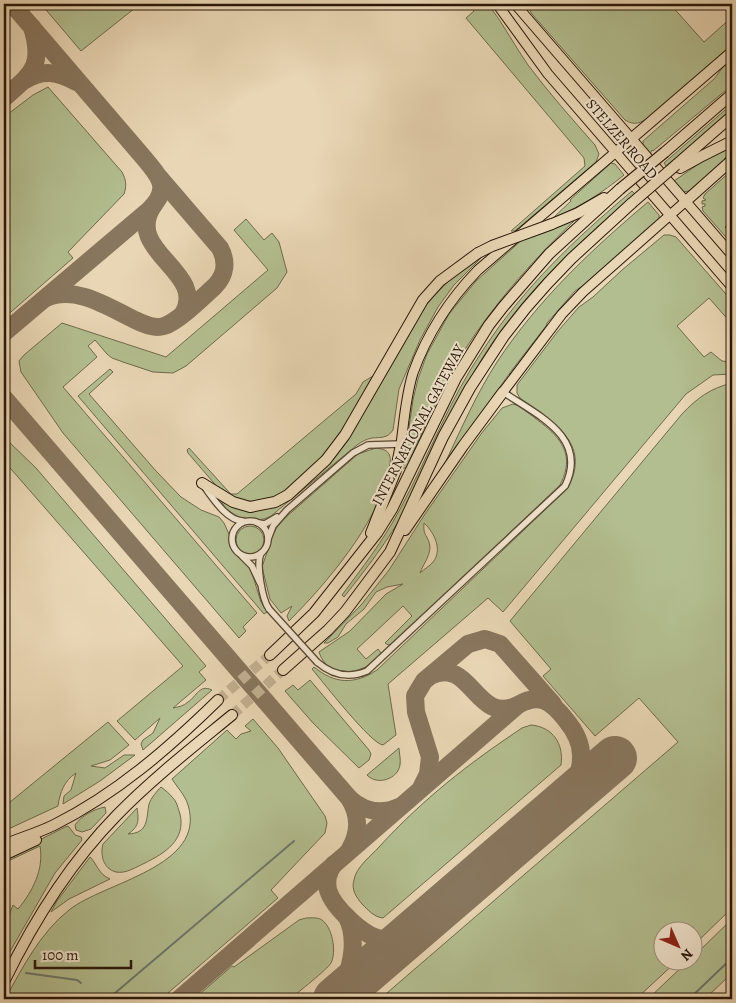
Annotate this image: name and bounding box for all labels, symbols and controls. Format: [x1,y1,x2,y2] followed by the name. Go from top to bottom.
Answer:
[581,94,663,184] street label: STELZER ROAD
[367,340,470,509] street label: INTERNATIONAL GATEWAY
[654,920,704,970] north arrow
[35,938,131,970] scale bar
[42,945,79,965] text: 100 m
[677,945,697,965] text: N

